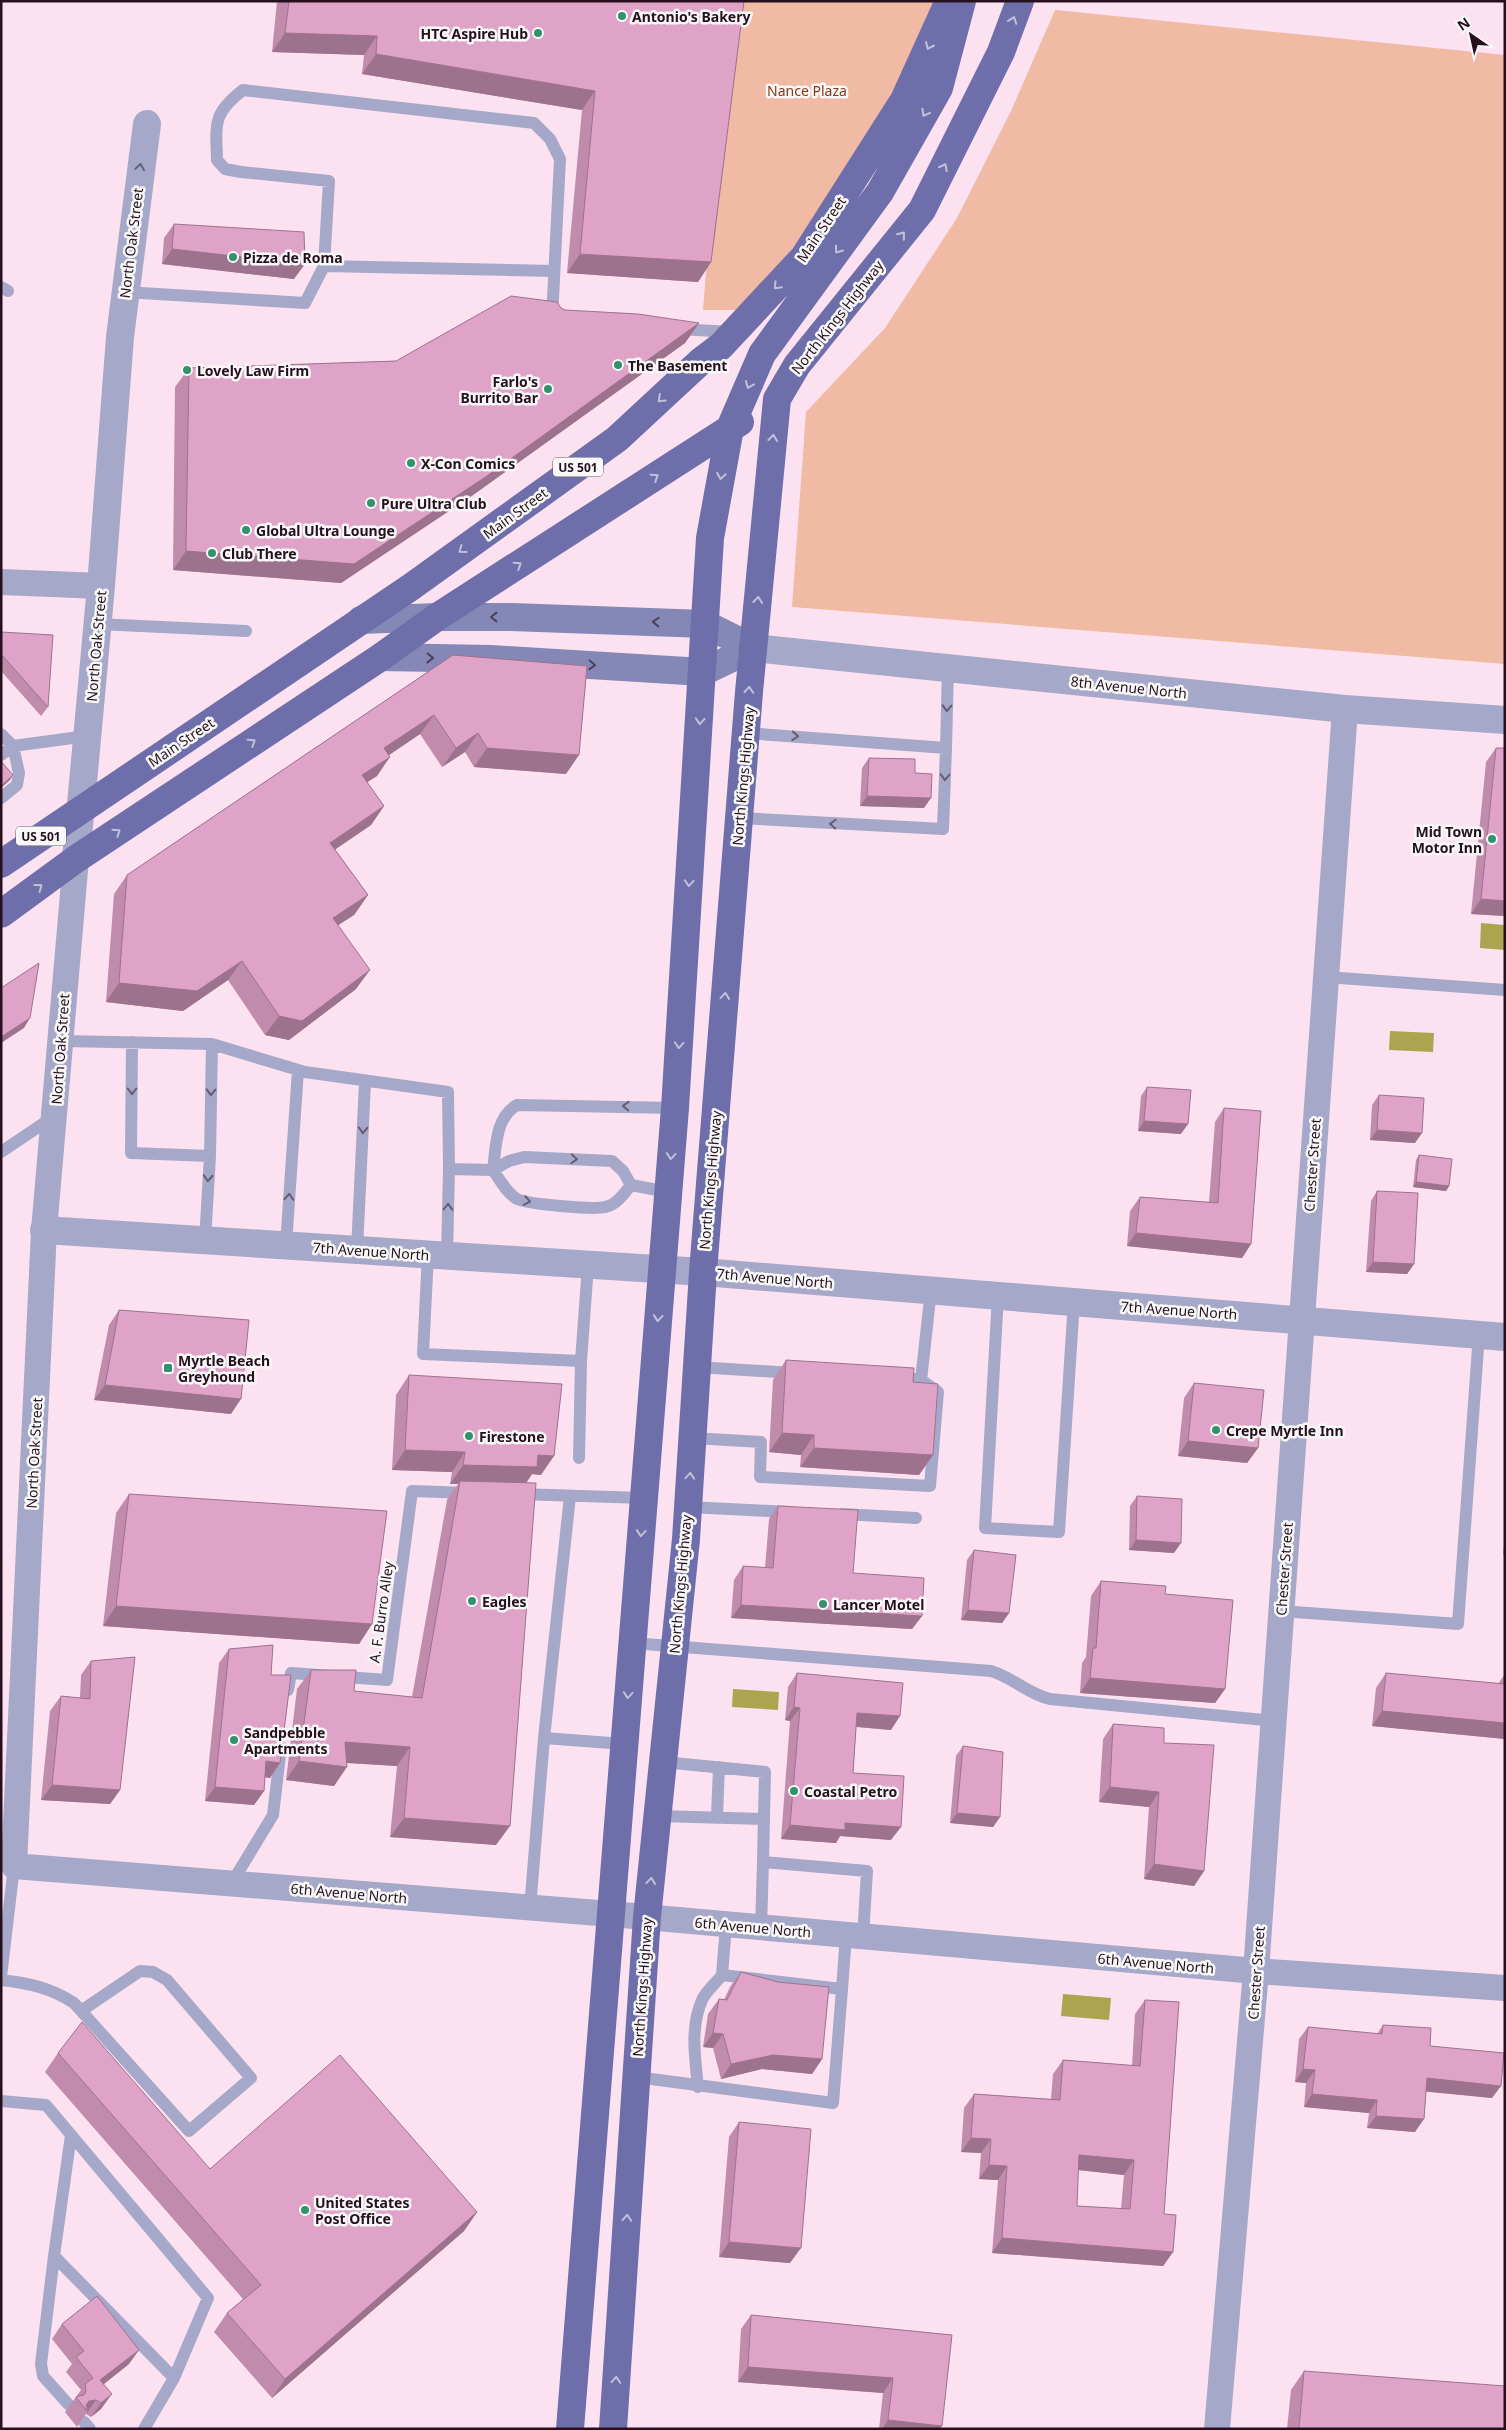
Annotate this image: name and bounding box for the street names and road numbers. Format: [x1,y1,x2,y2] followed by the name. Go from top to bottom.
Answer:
[115,187,147,299] street label: North Oak Street
[792,192,850,266] street label: Main Street
[787,256,888,378] street label: North Kings Highway
[553,458,603,477] road number: US 501
[479,483,551,543] street label: Main Street
[82,590,110,702] street label: North Oak Street
[1070,671,1188,703] street label: 8th Avenue North
[727,705,759,846] street label: North Kings Highway
[144,713,218,771] street label: Main Street
[16,826,66,846] road number: US 501
[47,993,73,1105] street label: North Oak Street
[694,1109,726,1250] street label: North Kings Highway
[1299,1118,1325,1212] street label: Chester Street
[312,1237,430,1265] street label: 7th Avenue North
[716,1263,834,1293] street label: 7th Avenue North
[1120,1296,1238,1324] street label: 7th Avenue North
[22,1397,46,1509] street label: North Oak Street
[664,1513,696,1654] street label: North Kings Highway
[1271,1522,1297,1616] street label: Chester Street
[364,1559,398,1664] street label: A. F. Burro Alley
[290,1878,408,1908] street label: 6th Avenue North
[694,1912,812,1942] street label: 6th Avenue North
[628,1916,656,2057] street label: North Kings Highway
[1243,1926,1269,2020] street label: Chester Street
[1097,1948,1215,1978] street label: 6th Avenue North

